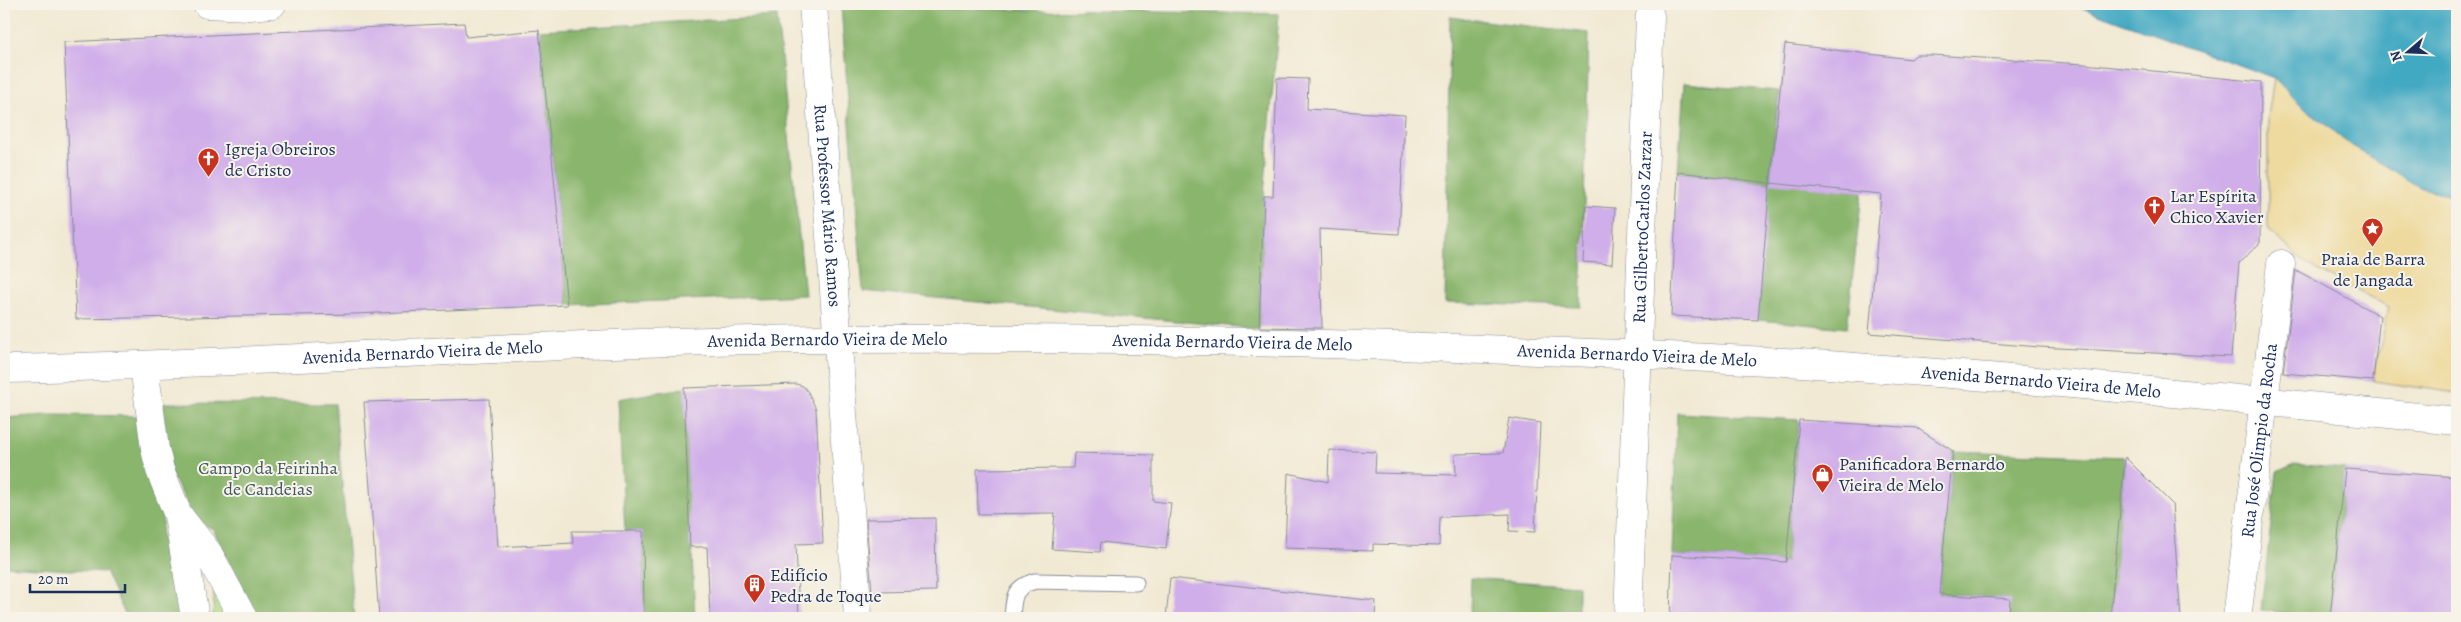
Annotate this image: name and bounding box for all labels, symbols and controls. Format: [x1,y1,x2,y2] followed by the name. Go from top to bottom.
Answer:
[2384,28,2434,78] north arrow
[2386,48,2407,64] text: N
[808,103,847,308] street label: Rua Professor Mário Ramos
[1627,131,1658,324] street label: Rua GilbertoCarlos Zarzar
[225,137,336,182] place label: Igreja Obreiros de Cristo
[197,147,221,178] church icon: Igreja Obreiros de Cristo
[2170,184,2264,229] place label: Lar Espírita Chico Xavier
[2142,194,2166,225] church icon: Lar Espírita Chico Xavier
[2361,217,2385,248] place icon: Praia de Barra de Jangada
[2321,247,2426,292] place label: Praia de Barra de Jangada
[706,327,948,353] street label: Avenida Bernardo Vieira de Melo
[1111,328,1353,357] street label: Avenida Bernardo Vieira de Melo
[301,335,543,370] street label: Avenida Bernardo Vieira de Melo
[1516,338,1758,372] street label: Avenida Bernardo Vieira de Melo
[2235,341,2283,539] street label: Rua José Olimpio da Rocha
[1920,360,2162,404] street label: Avenida Bernardo Vieira de Melo
[1838,452,2005,497] place label: Panificadora Bernardo Vieira de Melo
[198,456,338,501] park label: Campo da Feirinha de Candeias
[1811,462,1835,493] shop icon: Panificadora Bernardo Vieira de Melo
[30,562,125,594] scale bar
[770,563,882,608] place label: Edifício Pedra de Toque
[38,569,69,589] text: 20 m
[742,573,766,604] building icon: Edifício Pedra de Toque

